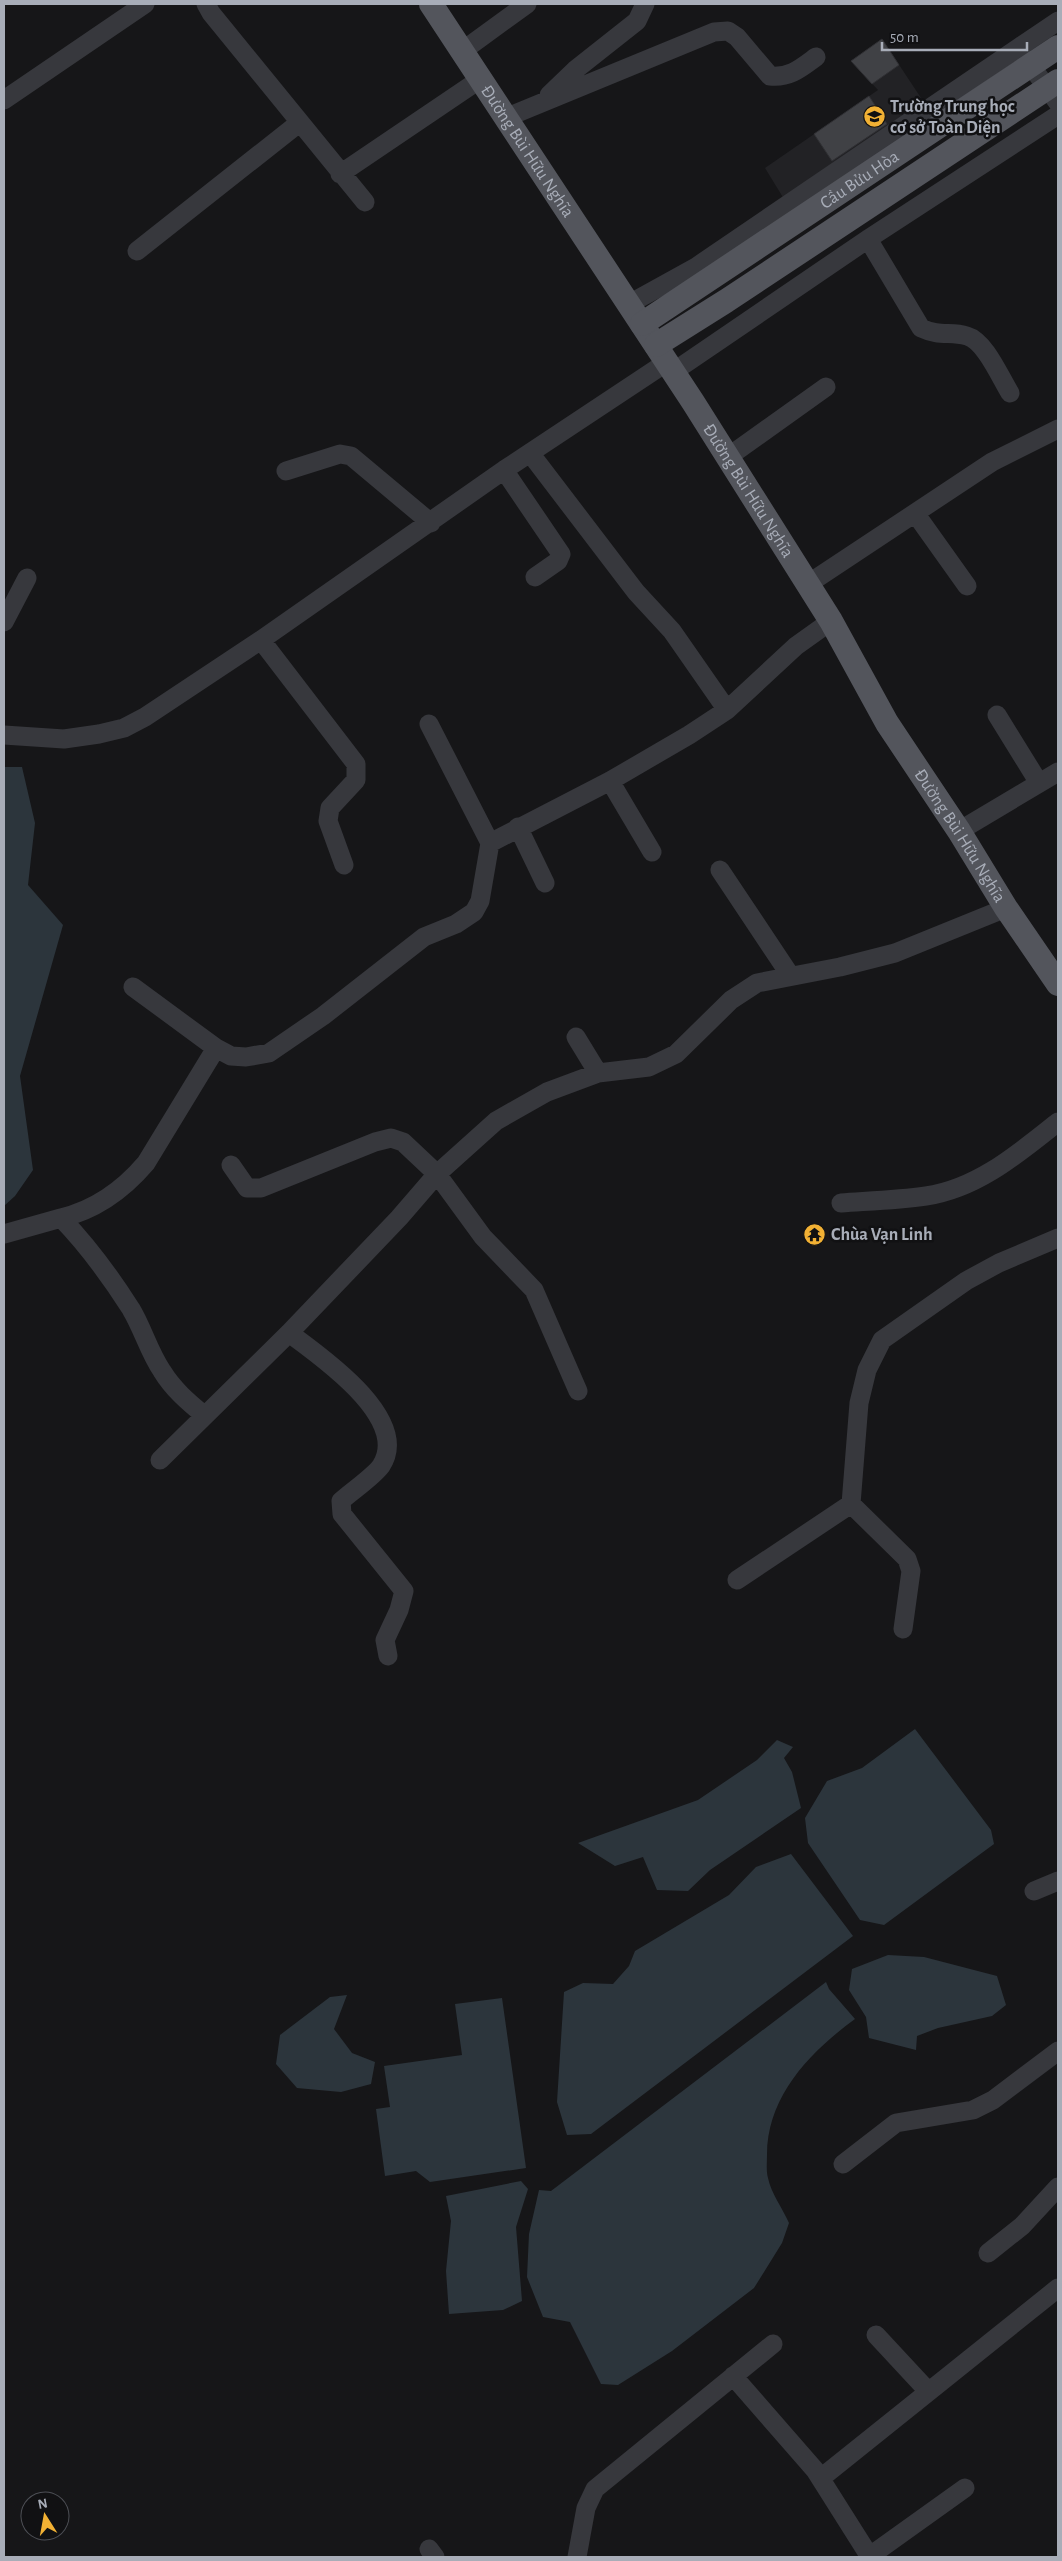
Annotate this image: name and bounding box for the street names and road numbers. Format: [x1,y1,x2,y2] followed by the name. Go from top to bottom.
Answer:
[477,82,577,221] street label: Đường Bùi Hữu Nghĩa
[817,148,902,213] street label: Cầu Bửu Hòa
[699,421,797,561] street label: Đường Bùi Hữu Nghĩa
[910,766,1008,906] street label: Đường Bùi Hữu Nghĩa

